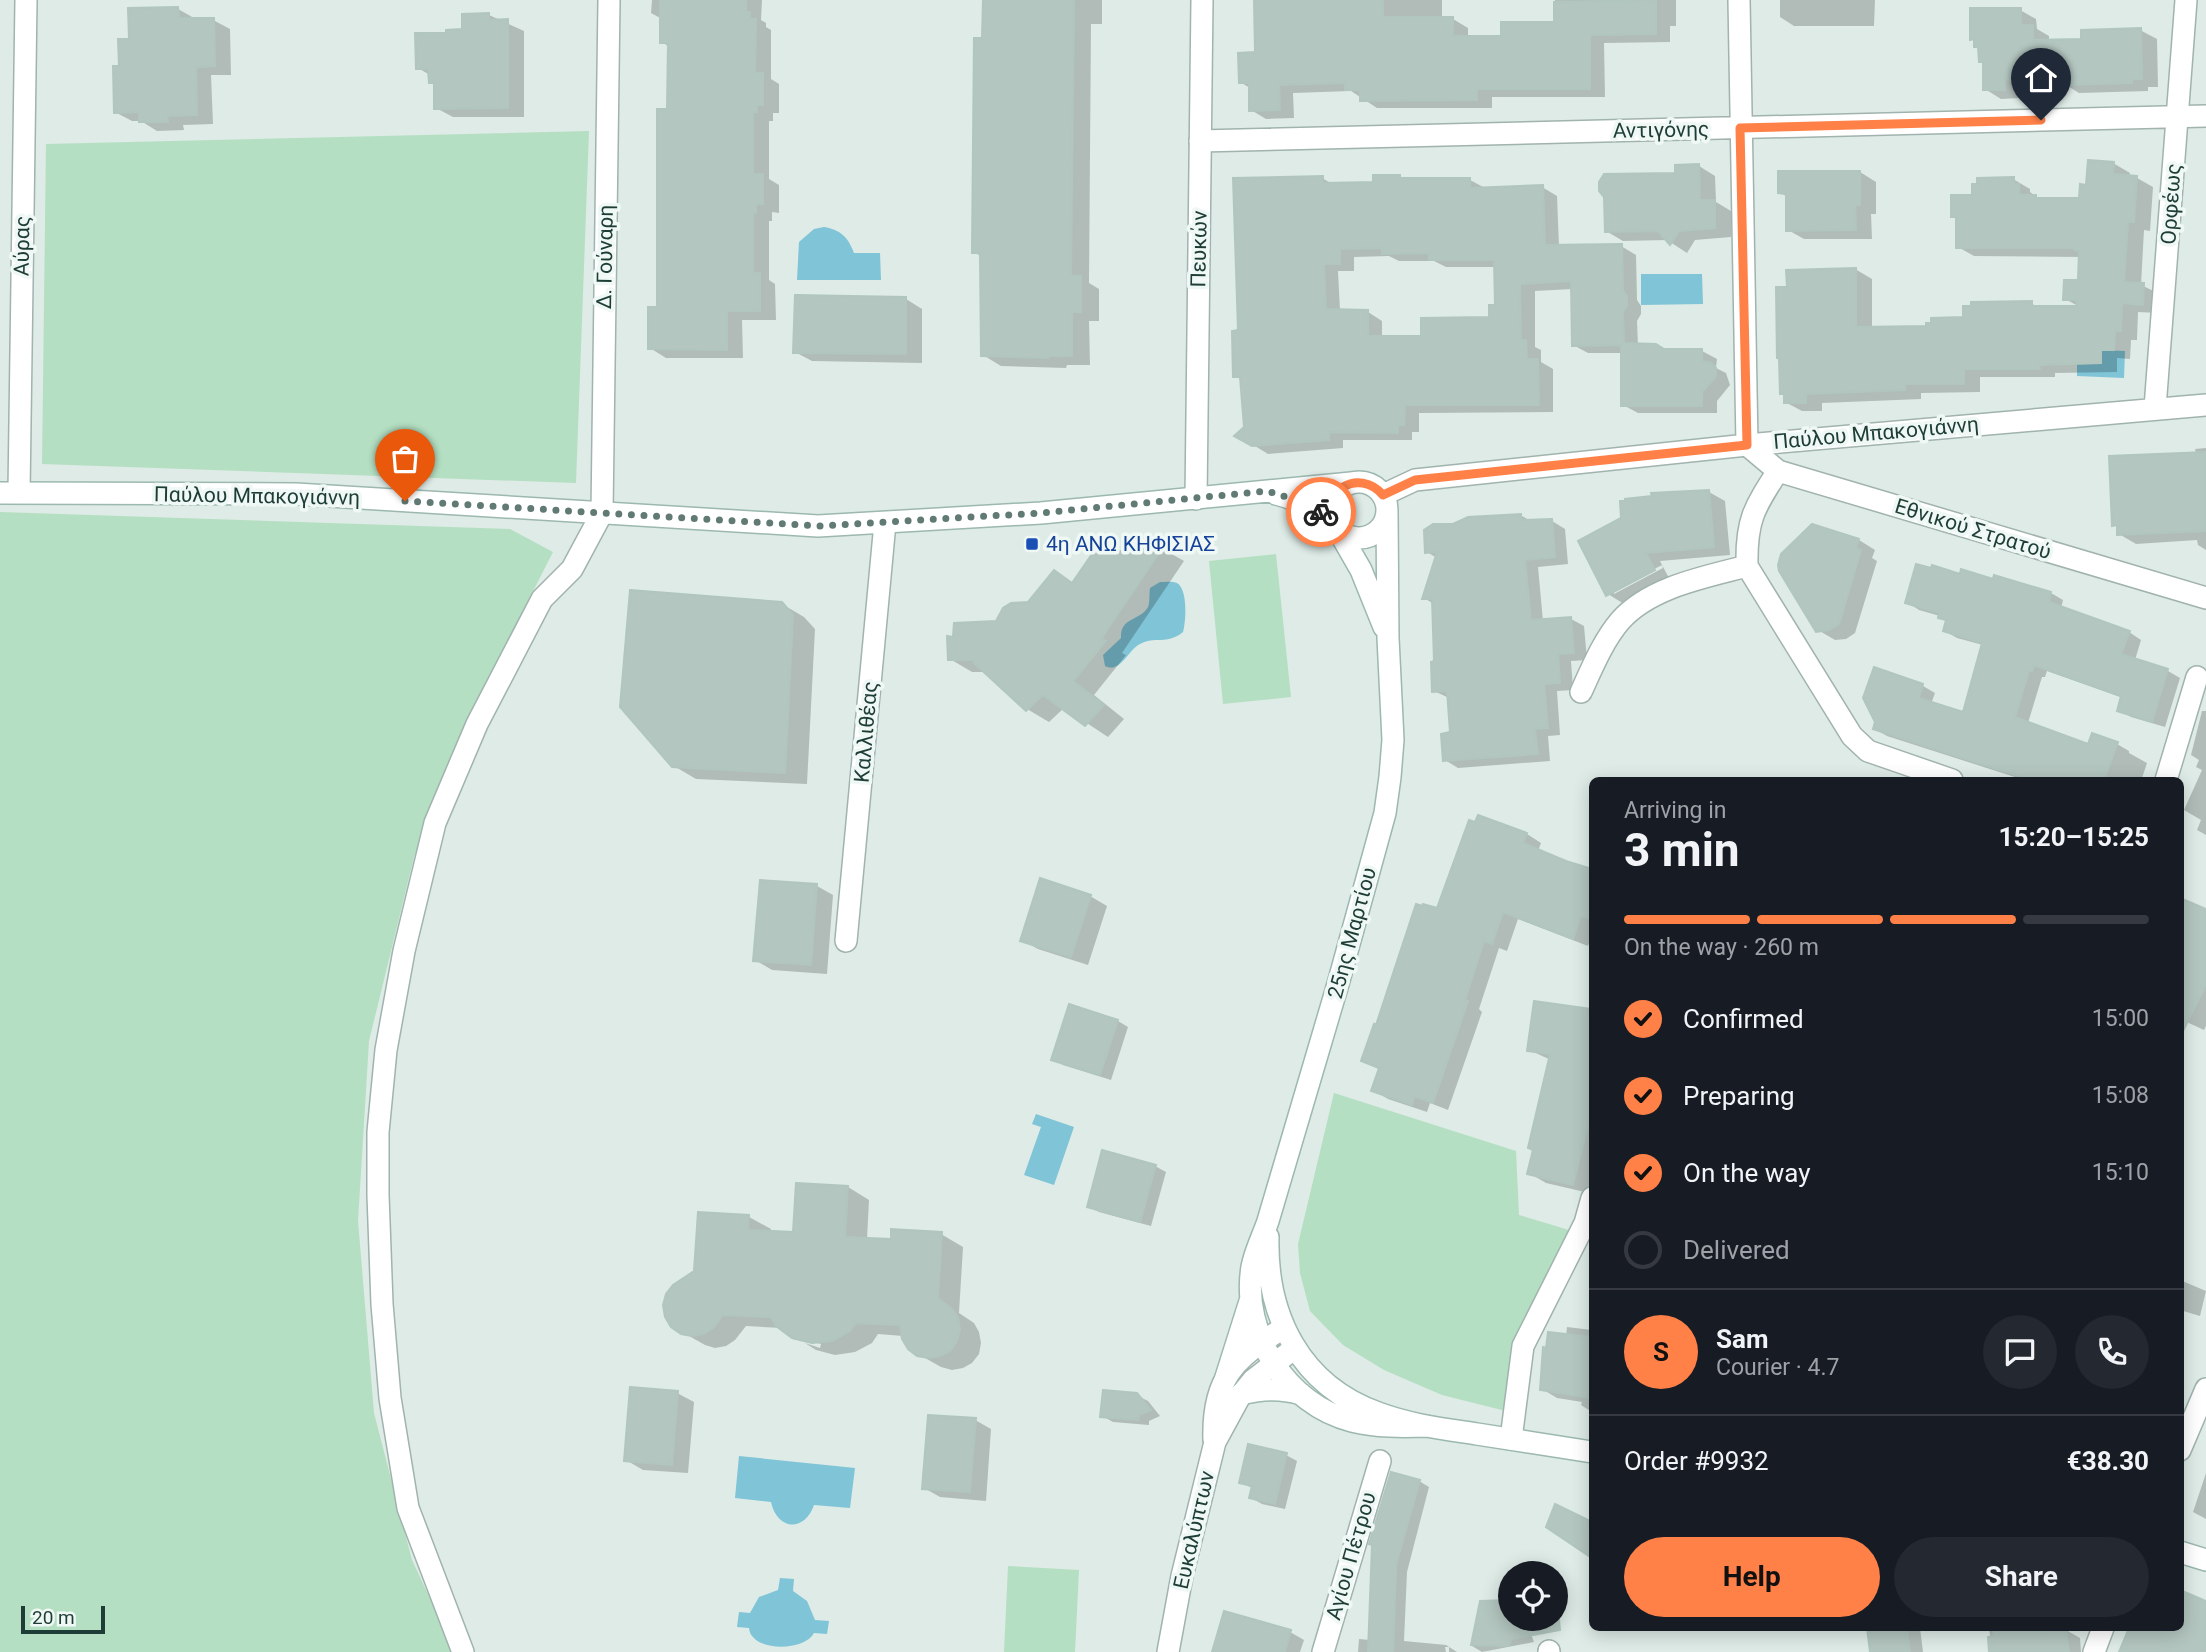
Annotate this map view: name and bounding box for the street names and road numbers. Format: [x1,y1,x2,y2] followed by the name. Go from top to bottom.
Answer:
[1613,117,1709,143] street label: Αντιγόνης
[2156,163,2186,245] street label: Ορφέως
[592,205,618,309] street label: Δ. Γούναρη
[1186,210,1212,288] street label: Πευκών
[9,216,35,276] street label: Αύρας
[1772,412,1980,454] street label: Παύλου Μπακογιάννη
[154,482,360,510] street label: Παύλου Μπακογιάννη
[1892,494,2054,564] street label: Εθνικού Στρατού
[850,680,882,784] street label: Καλλιθέας
[1323,865,1381,1001] street label: 25ης Μαρτίου
[1169,1468,1219,1592] street label: Ευκαλύπτων
[1321,1489,1381,1623] street label: Αγίου Πέτρου

